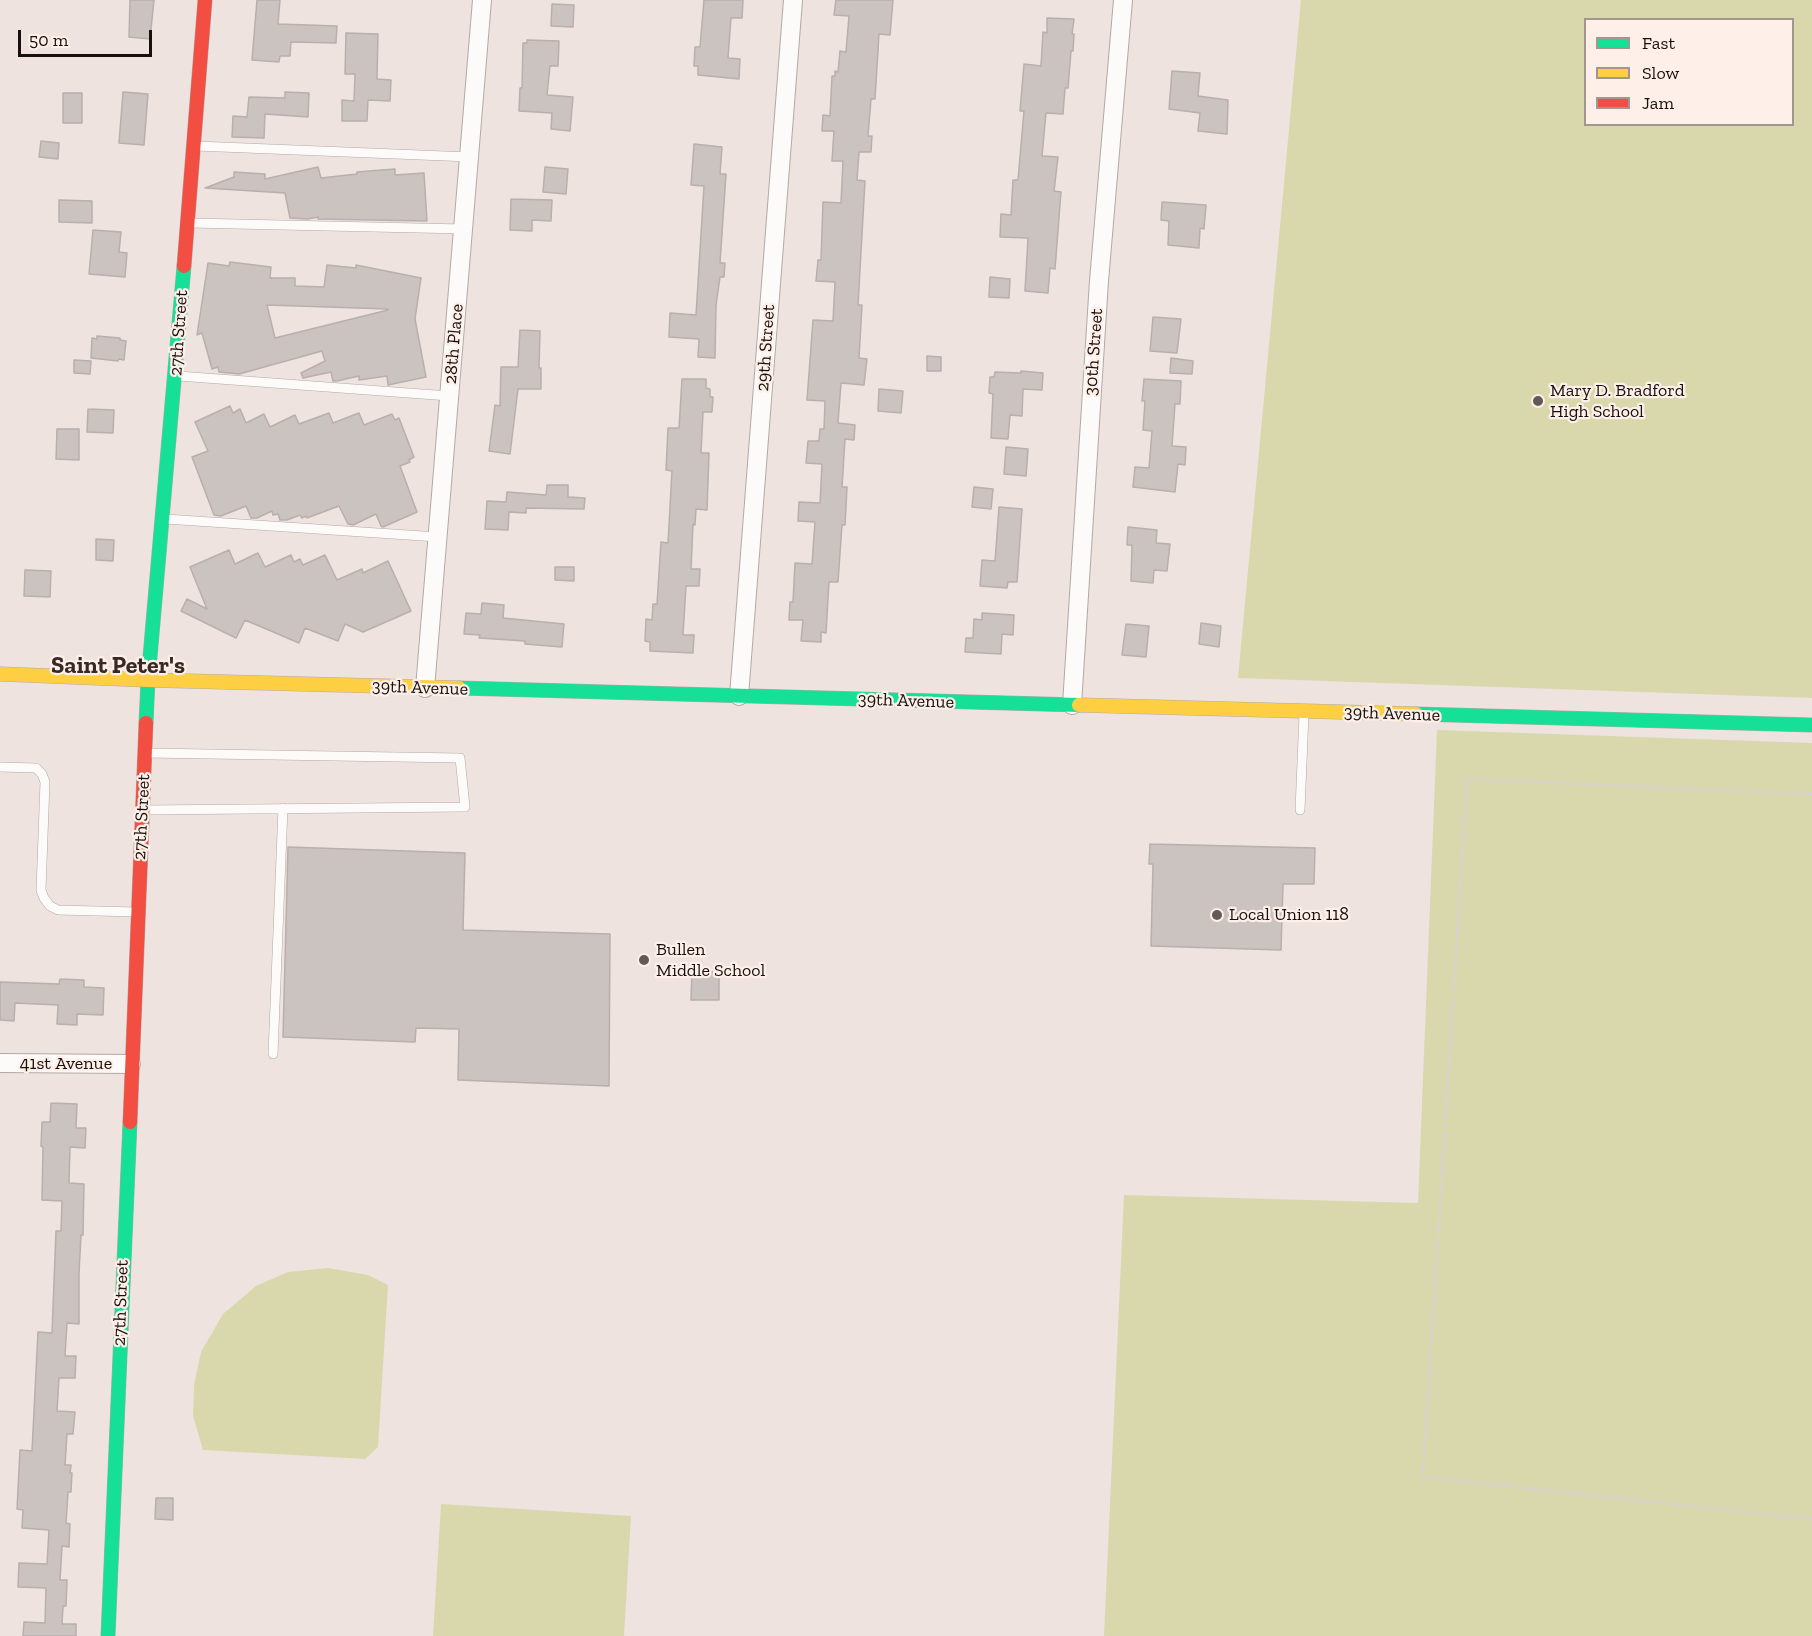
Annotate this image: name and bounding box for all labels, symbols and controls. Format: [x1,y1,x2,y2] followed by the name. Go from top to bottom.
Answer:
[21,18,154,56] scale bar
[1584,18,1794,126] legend
[29,29,68,51] text: 50 m
[1642,32,1675,54] text: Fast
[1642,62,1679,84] text: Slow
[1642,92,1674,114] text: Jam
[165,289,193,377] street label: 27th Street
[440,303,468,385] street label: 28th Place
[752,304,780,392] street label: 29th Street
[1080,308,1108,396] street label: 30th Street
[1550,380,1685,422] place label: Mary D. Bradford High School
[1531,394,1545,408] marker: Mary D. Bradford High School
[51,652,185,680] district label: Saint Peter's
[372,676,468,700] street label: 39th Avenue
[858,689,954,713] street label: 39th Avenue
[1344,702,1440,726] street label: 39th Avenue
[129,773,155,861] street label: 27th Street
[1229,904,1349,926] place label: Local Union 118
[1210,908,1224,922] marker: Local Union 118
[656,939,765,982] place label: Bullen Middle School
[637,953,651,967] marker: Bullen Middle School
[20,1053,112,1075] street label: 41st Avenue
[109,1260,133,1346] street label: 27th Street

